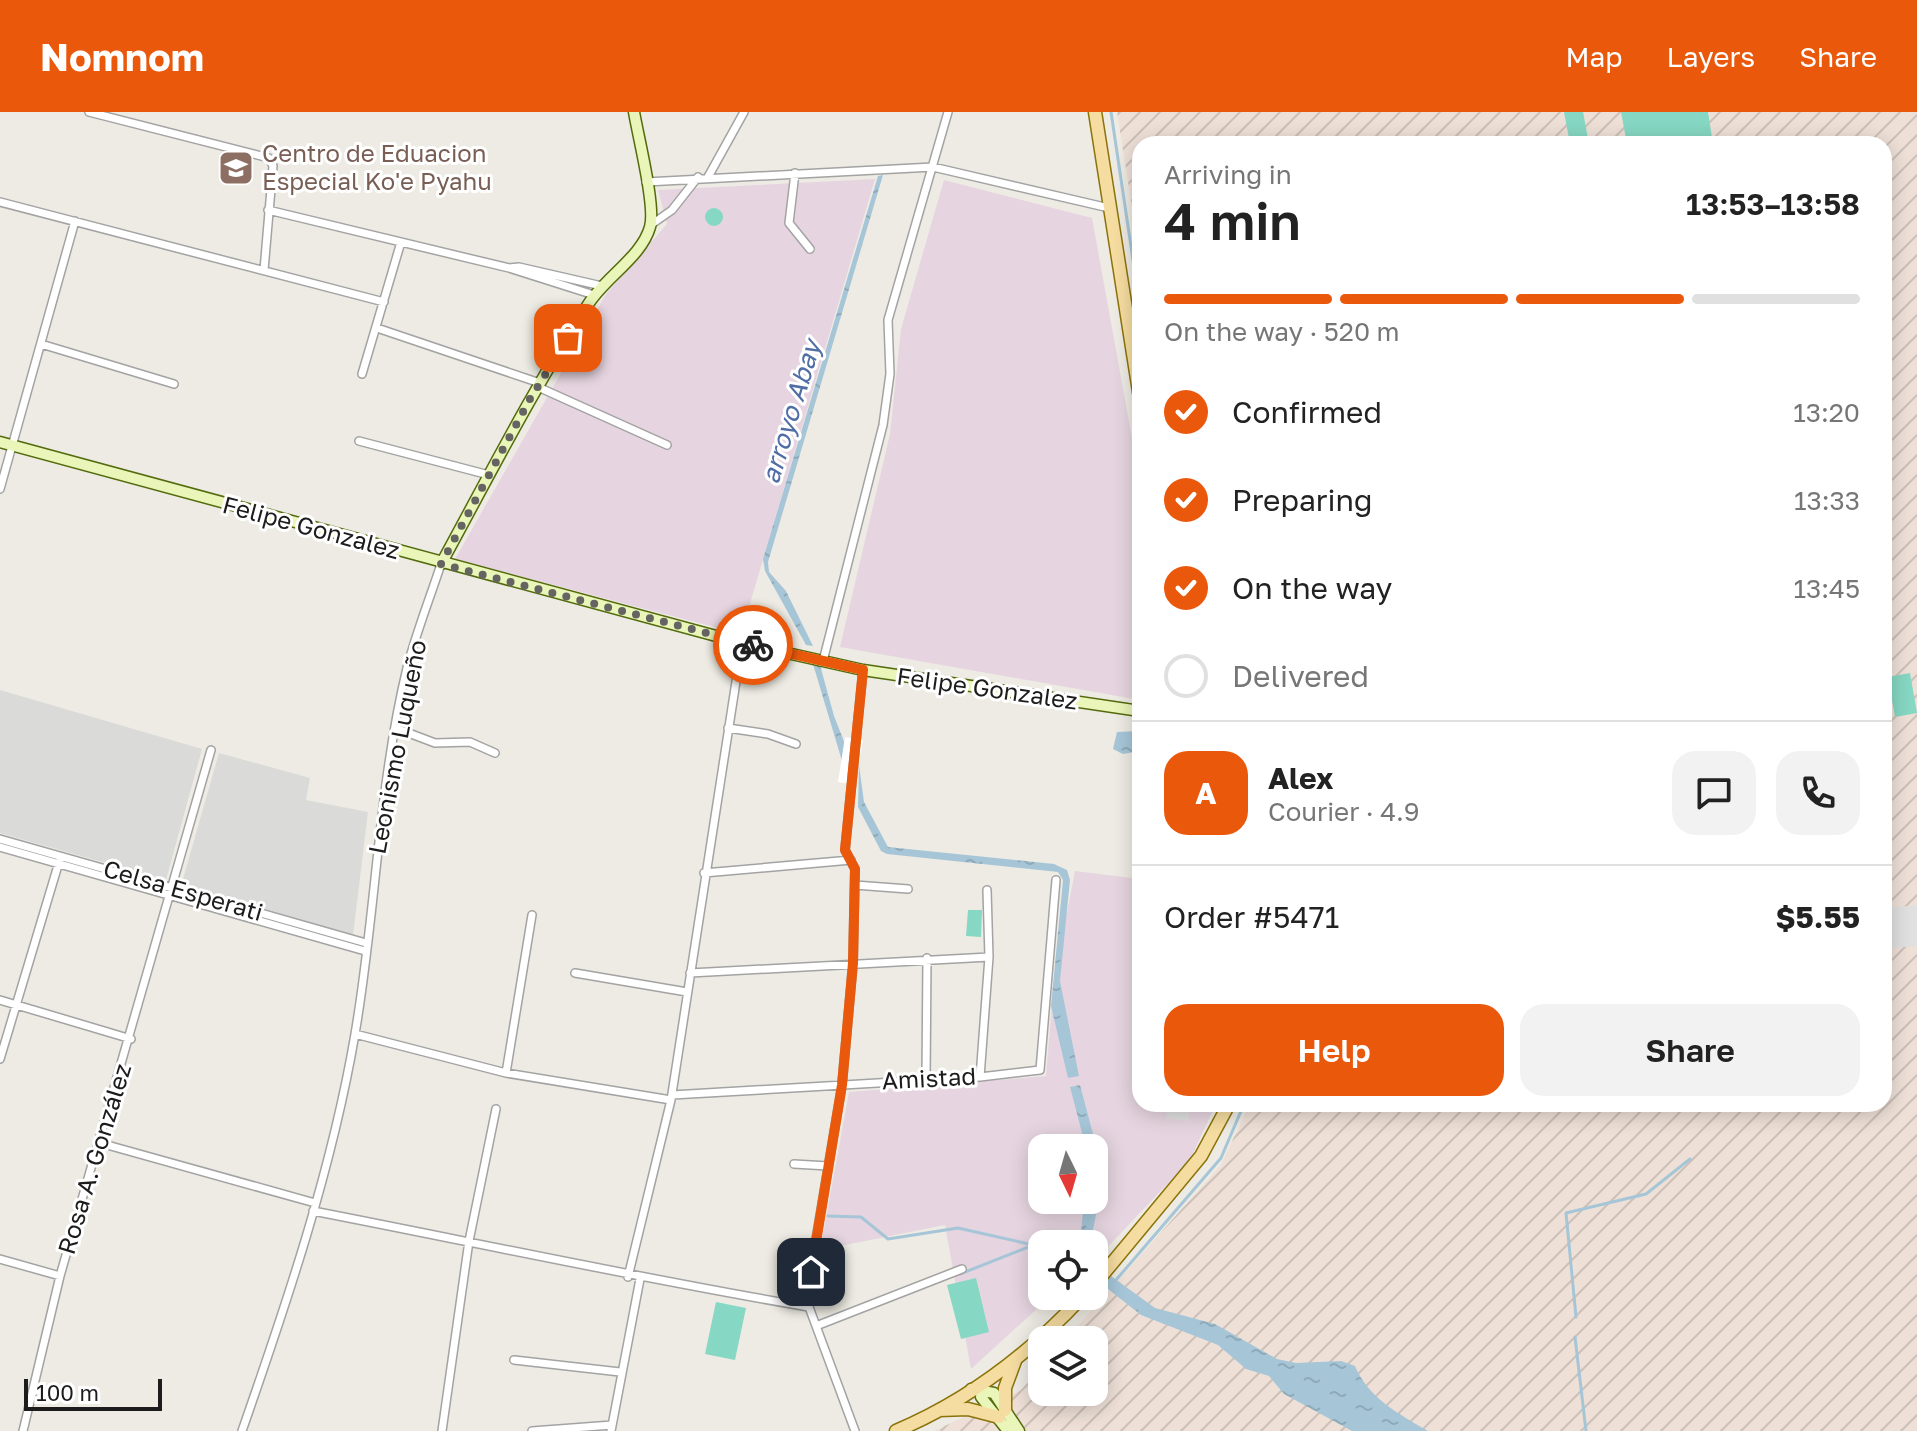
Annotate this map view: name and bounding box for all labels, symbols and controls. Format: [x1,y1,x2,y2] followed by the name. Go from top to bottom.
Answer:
[40,34,204,79] text: Nomnom
[1565,40,1623,73] text: Map
[1667,40,1755,73] text: Layers
[1799,40,1877,73] text: Share
[262,138,492,195] place label: Centro de Eduacion Especial Ko'e Pyahu
[217,149,255,187] school or university icon: Centro de Eduacion Especial Ko'e Pyahu
[1164,159,1292,190] text: Arriving in
[1686,186,1860,222] text: 13:53–13:58
[1164,189,1301,251] text: 4 min
[534,304,602,372] pin
[546,316,590,360] icon: bag
[1164,316,1400,347] text: On the way · 520 m
[754,333,828,487] water label: arroyo Abay
[1164,390,1208,434] icon: check
[1232,394,1382,430] text: Confirmed
[1793,397,1860,428] text: 13:20
[1164,478,1208,522] icon: check
[1232,482,1373,518] text: Preparing
[1794,485,1860,516] text: 13:33
[220,489,403,564] street label: Felipe Gonzalez
[1164,566,1208,610] icon: check
[1232,570,1392,606] text: On the way
[1793,573,1860,604] text: 13:45
[713,605,793,685] courier
[731,623,775,667] icon: bike
[362,637,432,856] street label: Leonismo Luqueño
[1232,658,1369,694] text: Delivered
[895,660,1079,715] street label: Felipe Gonzalez
[1672,751,1756,835] button: chat
[1776,751,1860,835] button: phone
[1268,760,1333,796] text: Alex
[1195,775,1217,811] text: A
[1268,796,1420,827] text: Courier · 4.9
[100,853,267,926] street label: Celsa Esperati
[1164,899,1339,935] text: Order #5471
[1775,899,1860,935] text: $5.55
[1164,1004,1504,1096] button: Help
[1520,1004,1860,1096] button: Share
[51,1060,136,1257] street label: Rosa A. González
[881,1061,977,1094] street label: Amistad
[1028,1134,1108,1214] north arrow
[1028,1134,1108,1406] map controls
[1028,1230,1108,1310] button: locate
[777,1238,845,1306] pin
[789,1250,833,1294] icon: home
[1028,1326,1108,1406] button: layers
[24,1375,162,1411] scale bar
[36,1379,99,1406] text: 100 m

